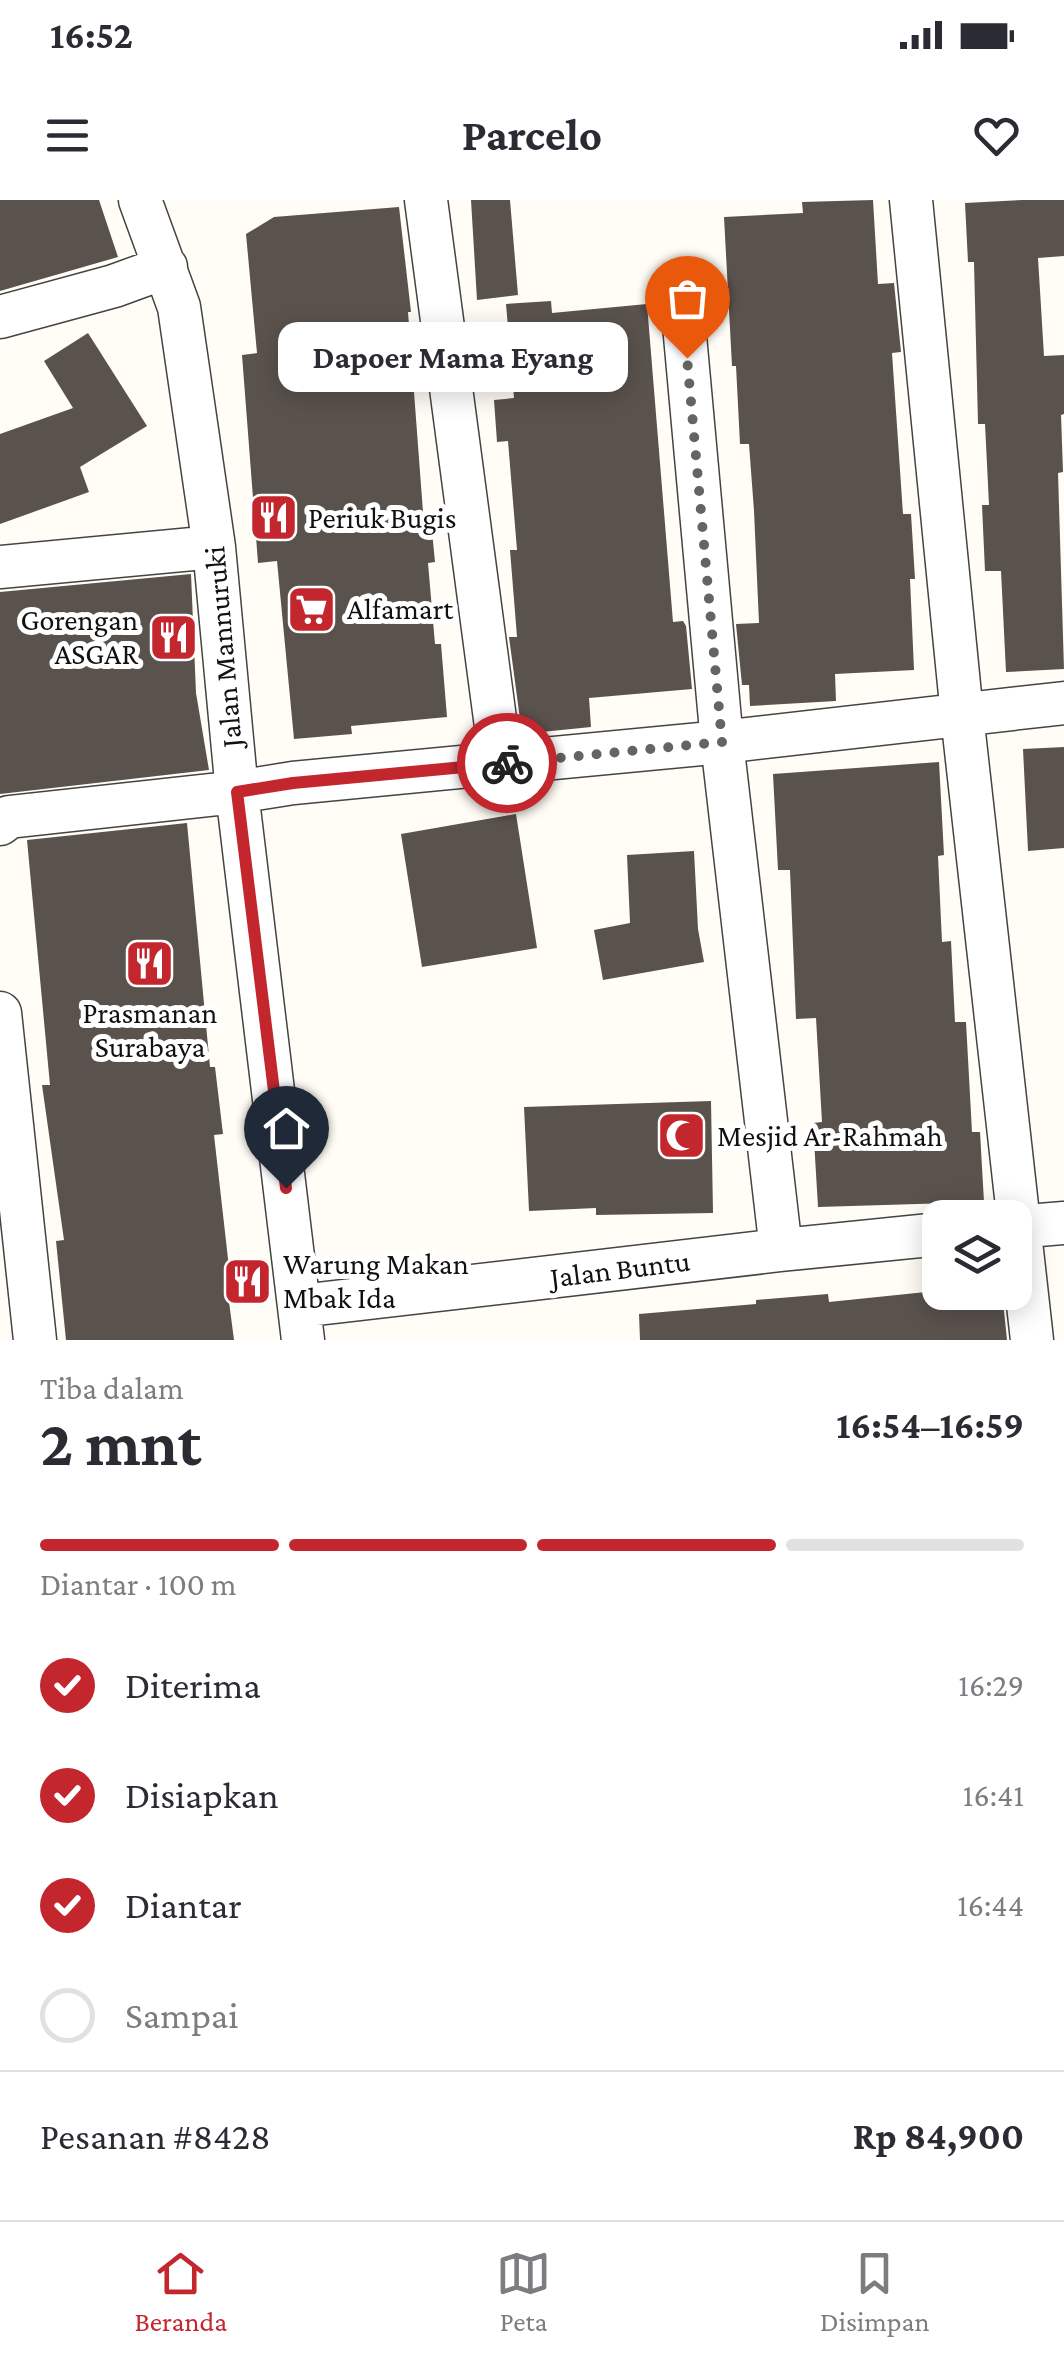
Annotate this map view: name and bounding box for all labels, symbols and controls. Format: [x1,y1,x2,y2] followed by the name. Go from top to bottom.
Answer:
[50,14,133,56] text: 16:52
[40,108,95,163] icon: menu
[969,108,1024,163] icon: heart
[462,110,602,160] text: Parcelo
[645,256,730,359] pin
[660,271,715,326] icon: bag
[277,323,627,393] callout: Dapoer Mama Eyang
[313,339,593,375] text: Dapoer Mama Eyang
[247,492,299,544] restaurant icon: Periuk Bugis
[308,501,456,535] place label: Periuk Bugis
[197,545,248,752] street label: Jalan Mannuruki
[286,583,338,635] supermarket icon: Alfamart
[347,592,454,625] place label: Alfamart
[20,603,138,670] place label: Gorengan ASGAR
[147,611,199,663] restaurant icon: Gorengan ASGAR
[457,713,557,813] courier
[480,736,535,791] icon: bike
[124,938,176,990] restaurant icon: Prasmanan Surabaya
[83,996,217,1064] place label: Prasmanan Surabaya
[244,1086,329,1189] pin
[259,1101,314,1156] icon: home
[656,1110,708,1162] mosque icon: Mesjid Ar-Rahmah
[717,1119,943,1153] place label: Mesjid Ar-Rahmah
[922,1200,1032,1310] map controls
[922,1200,1032,1310] button: layers
[545,1244,692,1294] street label: Jalan Buntu
[283,1247,469,1314] place label: Warung Makan Mbak Ida
[222,1255,274,1307] restaurant icon: Warung Makan Mbak Ida
[40,1370,184,1406] text: Tiba dalam
[836,1404,1024,1446] text: 16:54–16:59
[40,1407,201,1479] text: 2 mnt
[40,1566,237,1602] text: Diantar · 100 m
[40,1658,95,1713] icon: check
[125,1664,261,1706] text: Diterima
[958,1667,1024,1703] text: 16:29
[40,1768,95,1823] icon: check
[125,1774,279,1816] text: Disiapkan
[963,1777,1024,1813] text: 16:41
[40,1878,95,1933] icon: check
[125,1884,242,1926] text: Diantar
[957,1887,1024,1923] text: 16:44
[125,1994,238,2036] text: Sampai
[40,2115,271,2157] text: Pesanan #8428
[853,2115,1024,2157] text: Rp 84,900
[134,2246,227,2337] tab: Beranda
[496,2246,551,2337] tab: Peta
[820,2246,930,2337] tab: Disimpan

